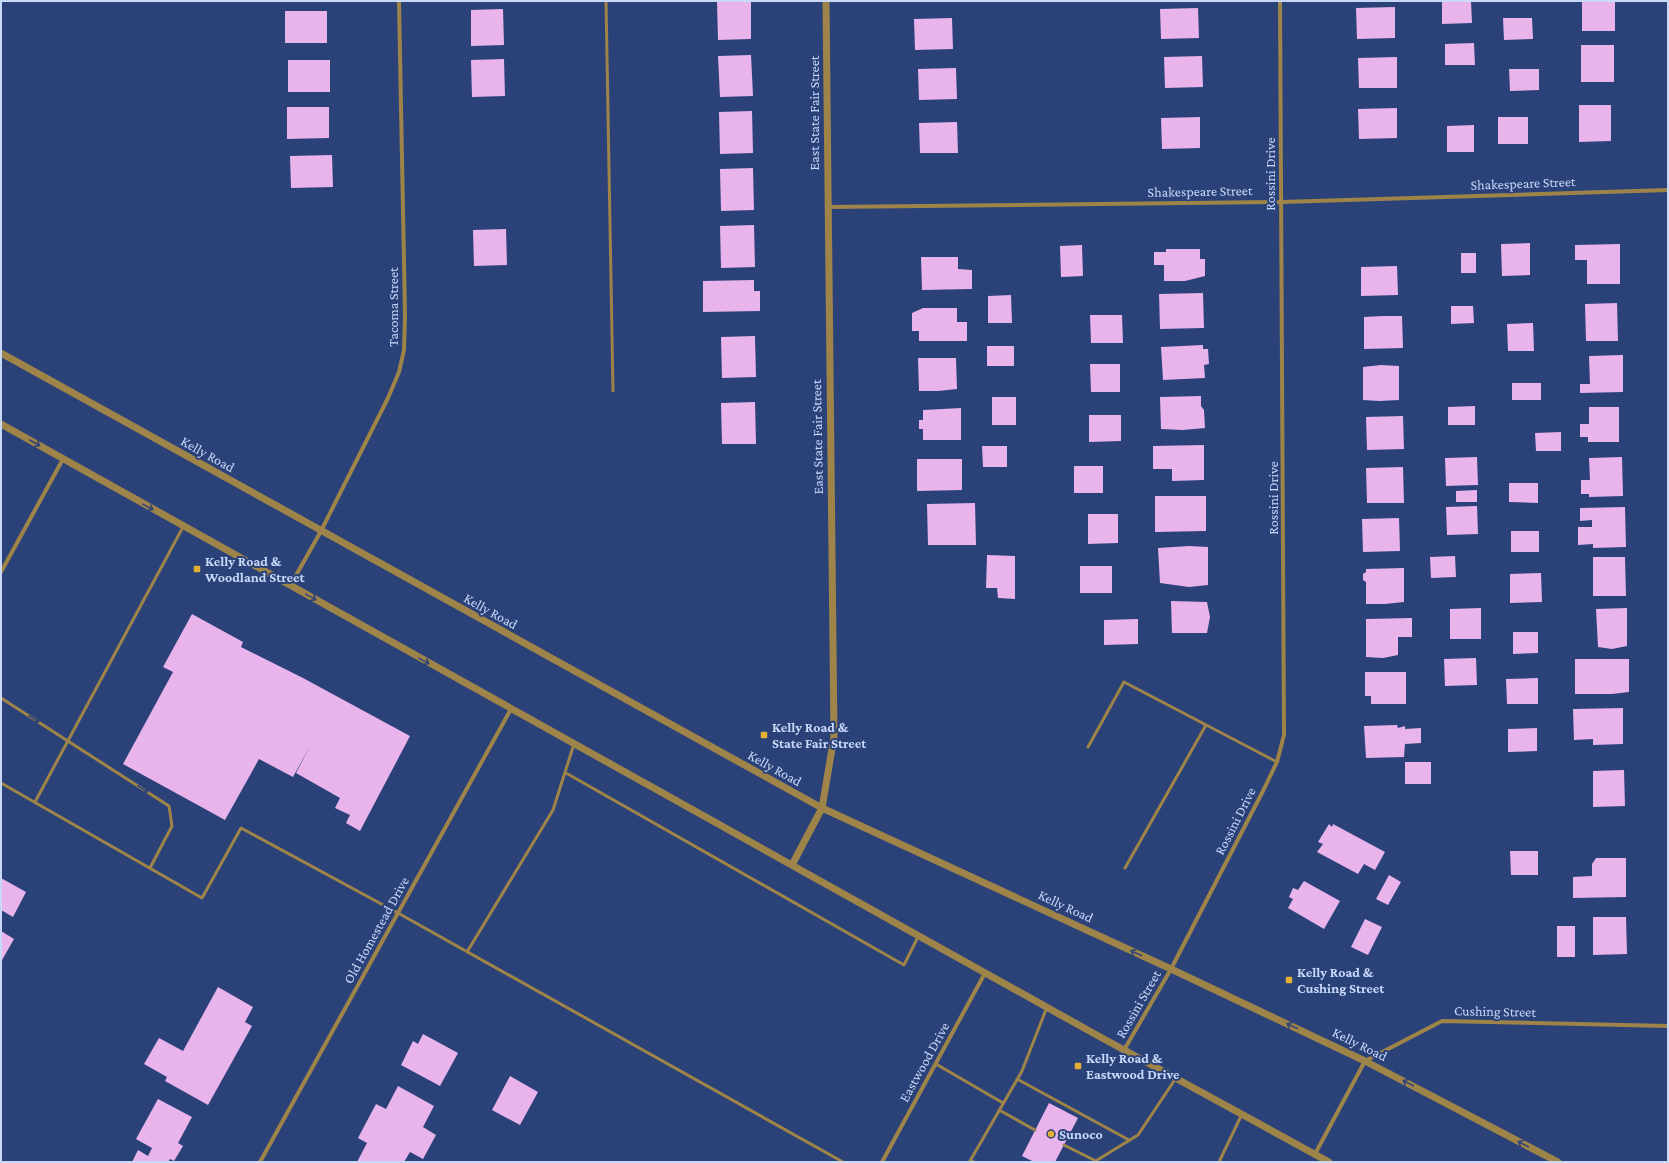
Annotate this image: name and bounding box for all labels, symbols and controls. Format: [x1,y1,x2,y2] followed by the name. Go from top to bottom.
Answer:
[806,55,822,170] street label: East State Fair Street
[1262,137,1278,211] street label: Rossini Drive
[1470,173,1576,193] street label: Shakespeare Street
[1147,182,1253,200] street label: Shakespeare Street
[385,267,401,347] street label: Tacoma Street
[808,379,826,495] street label: East State Fair Street
[178,433,238,476] street label: Kelly Road
[29,440,41,448] one-way arrow
[1265,461,1281,535] street label: Rossini Drive
[142,504,154,511] one-way arrow
[204,553,305,585] place label: Kelly Road & Woodland Street
[192,564,202,574] marker: Kelly Road & Woodland Street
[461,590,521,633] street label: Kelly Road
[305,594,317,602] one-way arrow
[418,657,430,665] one-way arrow
[28,715,39,723] one-way arrow
[772,719,867,751] place label: Kelly Road & State Fair Street
[759,730,769,740] marker: Kelly Road & State Fair Street
[745,747,805,790] street label: Kelly Road
[137,785,148,793] one-way arrow
[1211,785,1259,857] street label: Rossini Drive
[340,874,412,986] street label: Old Homestead Drive
[1036,886,1097,926] street label: Kelly Road
[1130,949,1142,956] one-way arrow
[1297,964,1385,996] place label: Kelly Road & Cushing Street
[1112,967,1164,1041] street label: Rossini Street
[1284,975,1294,985] marker: Kelly Road & Cushing Street
[1454,1002,1536,1020] street label: Cushing Street
[896,1019,952,1105] street label: Eastwood Drive
[1286,1022,1298,1029] one-way arrow
[1330,1024,1391,1064] street label: Kelly Road
[1086,1050,1180,1082] place label: Kelly Road & Eastwood Drive
[1073,1061,1083,1071] marker: Kelly Road & Eastwood Drive
[1402,1079,1414,1086] one-way arrow
[1059,1126,1103,1142] place label: Sunoco
[1046,1129,1056,1139] marker: Sunoco
[1517,1140,1529,1147] one-way arrow

